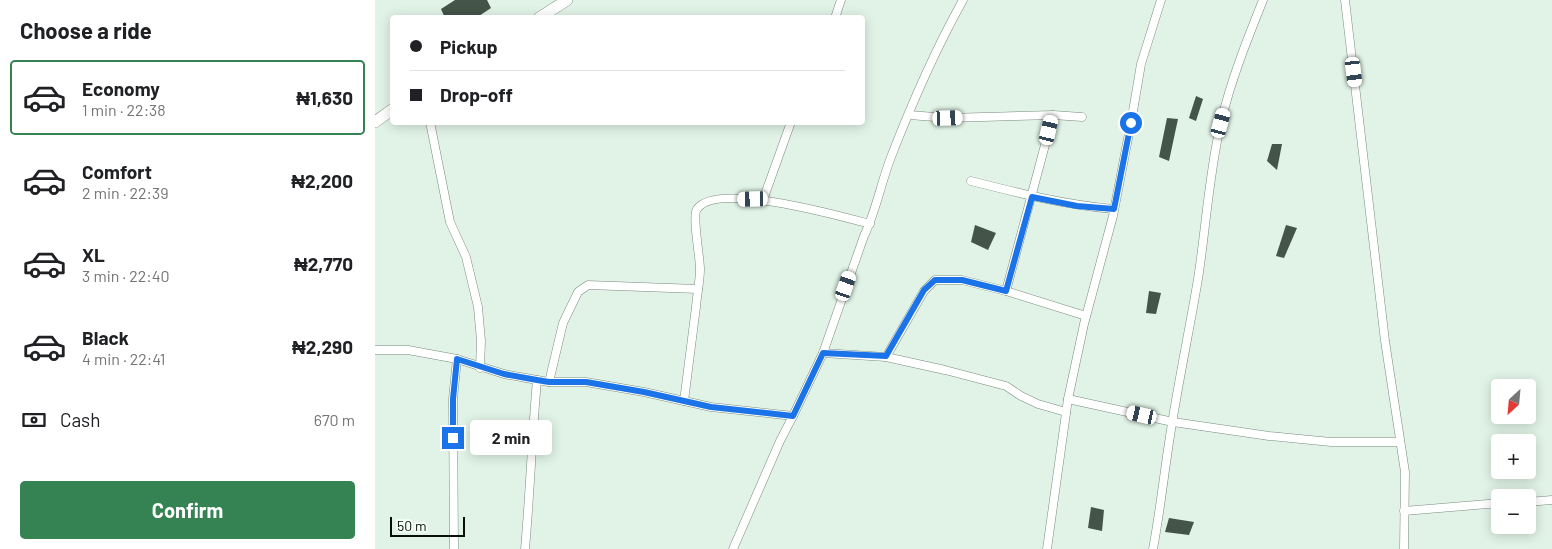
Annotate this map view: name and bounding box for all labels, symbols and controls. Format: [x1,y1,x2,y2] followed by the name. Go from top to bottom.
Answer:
[20,17,152,43] text: Choose a ride
[440,35,498,58] text: Pickup
[1344,56,1363,88] car
[22,75,67,120] icon: car
[82,77,160,100] text: Economy
[440,83,513,106] text: Drop-off
[296,86,353,109] text: ₦1,630
[82,100,166,119] text: 1 min · 22:38
[1209,107,1232,139] car
[932,110,963,126] car
[1120,112,1142,134] route start
[1038,114,1059,146] car
[22,158,67,203] icon: car
[82,160,152,183] text: Comfort
[291,169,353,192] text: ₦2,200
[82,183,169,202] text: 2 min · 22:39
[737,191,768,207] car
[22,241,67,286] icon: car
[82,243,105,266] text: XL
[294,252,353,275] text: ₦2,770
[82,266,170,285] text: 3 min · 22:40
[834,269,857,303] car
[22,324,67,369] icon: car
[82,326,129,349] text: Black
[292,335,353,358] text: ₦2,290
[82,349,165,368] text: 4 min · 22:41
[1491,379,1536,424] north arrow
[1491,379,1536,534] map controls
[1125,404,1158,426] car
[20,406,48,434] icon: cash
[60,408,101,431] text: Cash
[314,410,355,429] text: 670 m
[471,420,553,456] callout: 2 min
[442,427,464,449] route end
[492,428,530,447] text: 2 min
[1491,434,1536,479] button: +
[20,481,355,539] button: Confirm
[1491,489,1536,534] button: −
[390,514,465,537] scale bar
[397,517,426,534] text: 50 m

